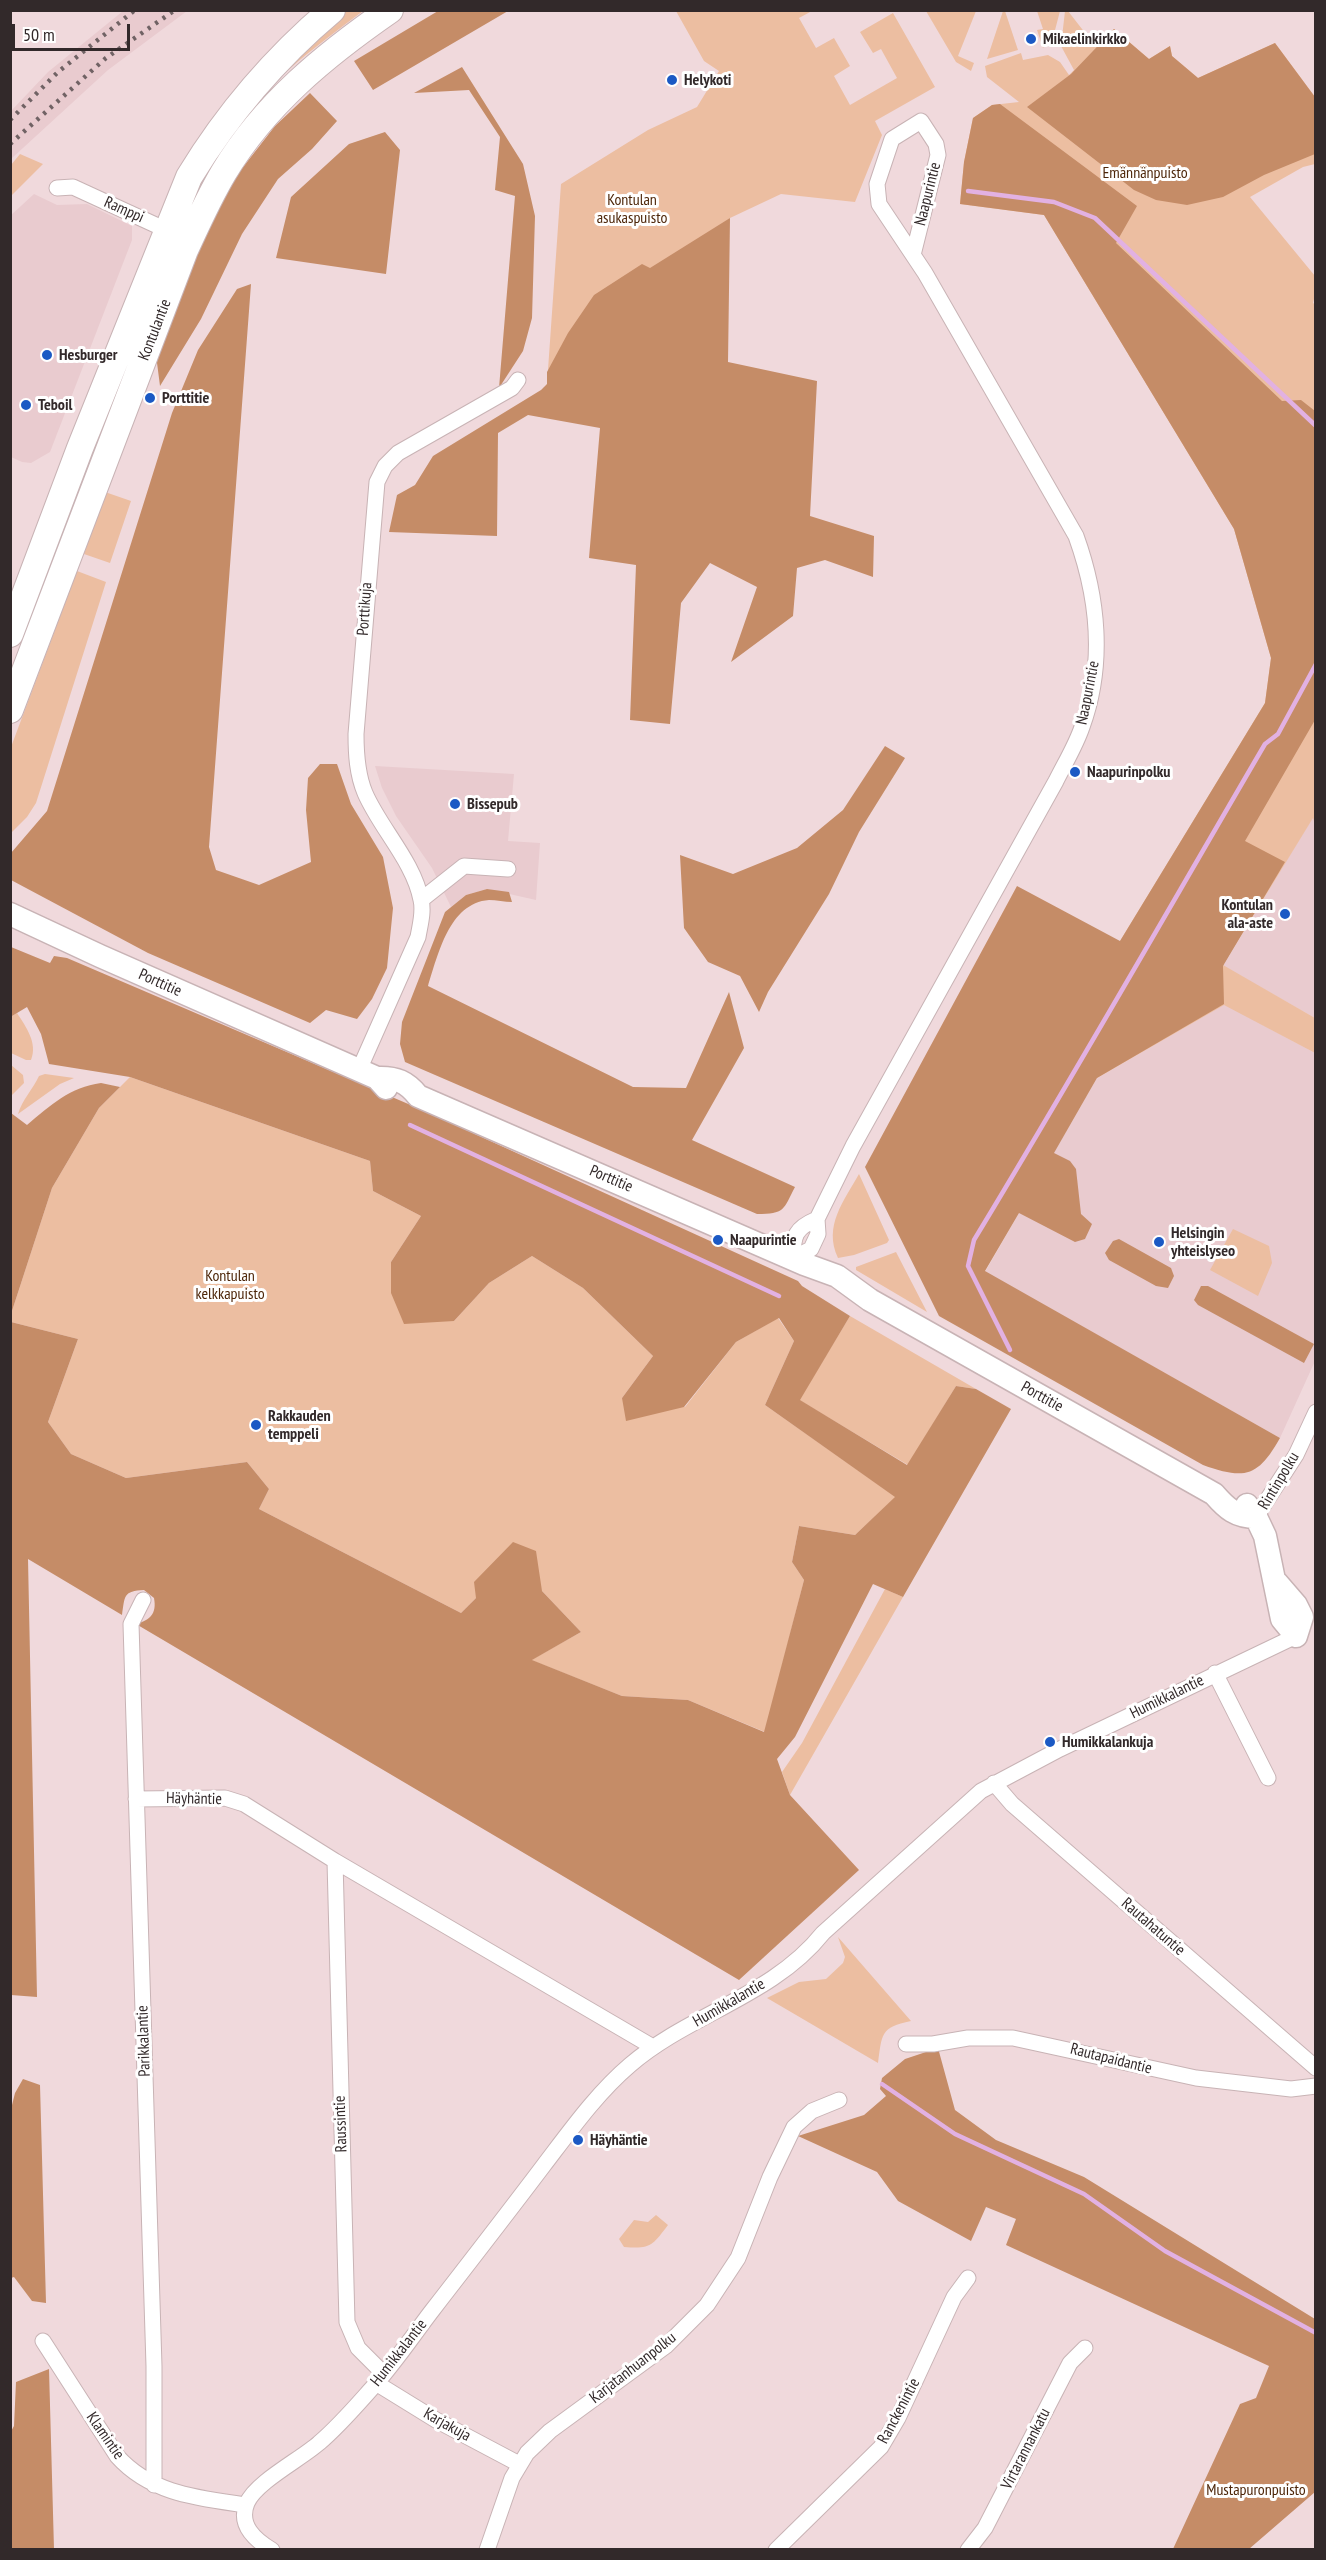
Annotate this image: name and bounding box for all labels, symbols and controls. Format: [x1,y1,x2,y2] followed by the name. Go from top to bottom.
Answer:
[15,12,134,50] scale bar
[23,23,55,46] text: 50 m
[1043,29,1127,49] place label: Mikaelinkirkko
[1024,32,1038,46] marker: Mikaelinkirkko
[684,70,731,90] place label: Helykoti
[665,73,679,87] marker: Helykoti
[911,160,945,228] street label: Naapurintie
[1102,163,1188,183] park label: Emännänpuisto
[597,190,667,228] park label: Kontulan asukaspuisto
[101,193,147,227] street label: Ramppi
[135,297,175,363] street label: Kontulantie
[59,345,118,365] place label: Hesburger
[40,348,54,362] marker: Hesburger
[162,388,209,408] place label: Porttitie
[143,391,157,405] marker: Porttitie
[38,395,72,415] place label: Teboil
[19,398,33,412] marker: Teboil
[354,582,376,636] street label: Porttikuja
[1072,659,1104,727] street label: Naapurintie
[1087,762,1171,782] place label: Naapurinpolku
[1068,765,1082,779] marker: Naapurinpolku
[467,794,518,814] place label: Bissepub
[448,797,462,811] marker: Bissepub
[1222,895,1273,933] place label: Kontulan ala-aste
[1278,907,1292,921] marker: Kontulan ala-aste
[135,965,185,1001] street label: Porttitie
[586,1161,636,1197] street label: Porttitie
[1171,1223,1235,1261] place label: Helsingin yhteislyseo
[730,1230,797,1250] place label: Naapurintie
[711,1233,725,1247] marker: Naapurintie
[1152,1235,1166,1249] marker: Helsingin yhteislyseo
[195,1266,265,1304] park label: Kontulan kelkkapuisto
[1018,1378,1066,1416] street label: Porttitie
[268,1406,331,1444] place label: Rakkauden temppeli
[249,1418,263,1432] marker: Rakkauden temppeli
[1254,1449,1304,1513] street label: Rintinpolku
[1127,1671,1207,1723] street label: Humikkalantie
[1062,1732,1153,1752] place label: Humikkalankuja
[1043,1735,1057,1749] marker: Humikkalankuja
[166,1789,222,1809] street label: Häyhäntie
[1117,1894,1189,1960] street label: Rautahatuntie
[690,1975,768,2031] street label: Humikkalantie
[133,2005,155,2077] street label: Parikkalantie
[1068,2040,1154,2078] street label: Rautapaidantie
[330,2095,352,2153] street label: Raussintie
[590,2130,648,2150] place label: Häyhäntie
[571,2133,585,2147] marker: Häyhäntie
[367,2316,431,2390] street label: Humikkalantie
[586,2328,680,2408] street label: Karjatanhuanpolku
[874,2375,924,2447] street label: Ranckenintie
[420,2404,474,2446] street label: Karjakuja
[997,2405,1055,2493] street label: Virtarannankatu
[82,2409,128,2463] street label: Klamintie
[1206,2480,1306,2500] park label: Mustapuronpuisto

